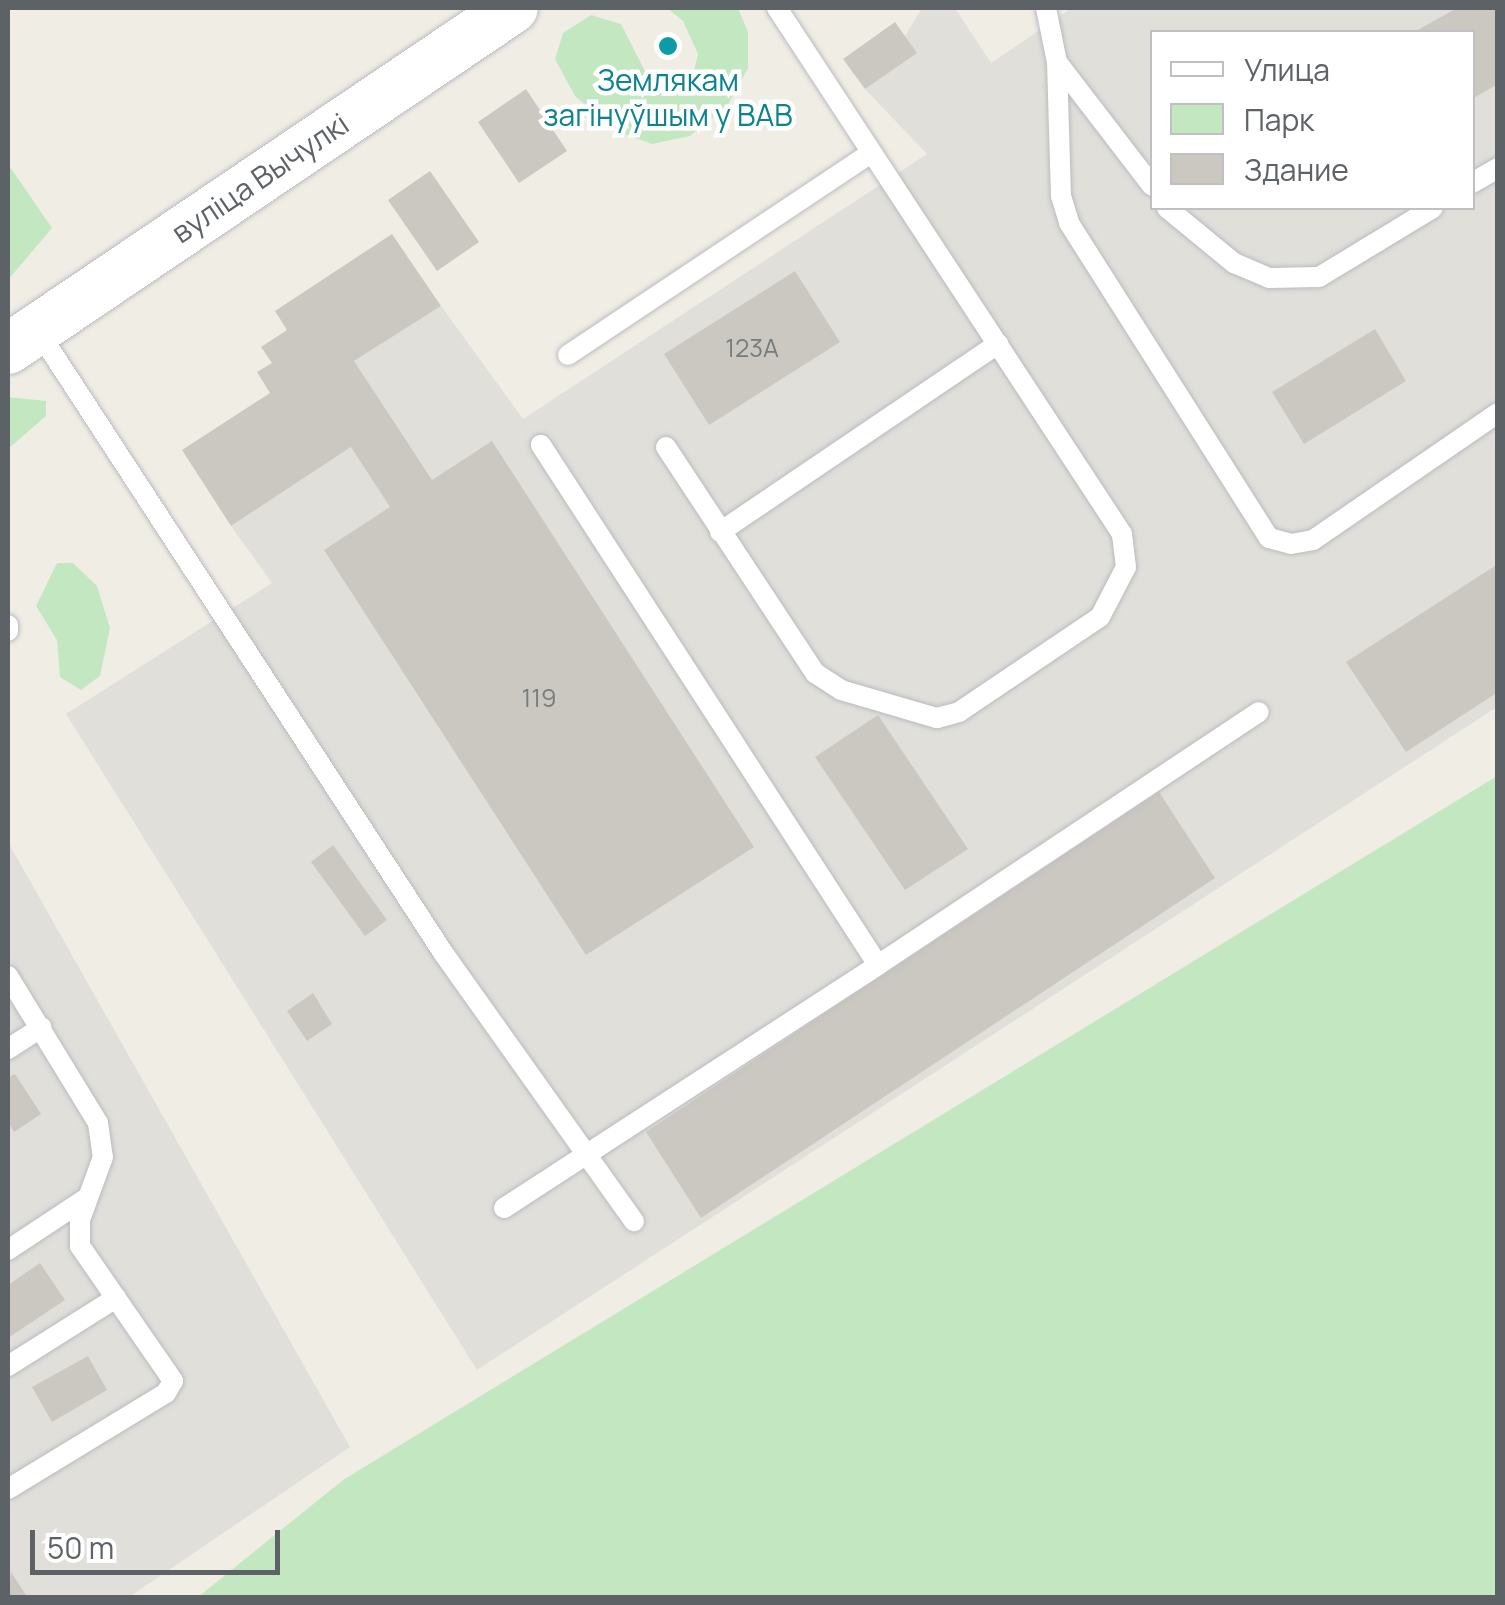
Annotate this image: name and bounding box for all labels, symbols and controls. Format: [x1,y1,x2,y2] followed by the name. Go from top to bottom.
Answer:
[1150,30,1475,210] legend
[657,35,679,57] marker: Землякам загінуўшым у ВАВ
[1244,49,1330,90] text: Улица
[543,62,793,132] place label: Землякам загінуўшым у ВАВ
[1244,99,1314,140] text: Парк
[165,105,355,251] street label: вуліца Вычулкі
[1244,149,1349,190] text: Здание
[725,333,779,363] house number: 123А
[521,683,557,713] house number: 119
[35,1510,285,1572] scale bar
[47,1527,114,1568] text: 50 m

